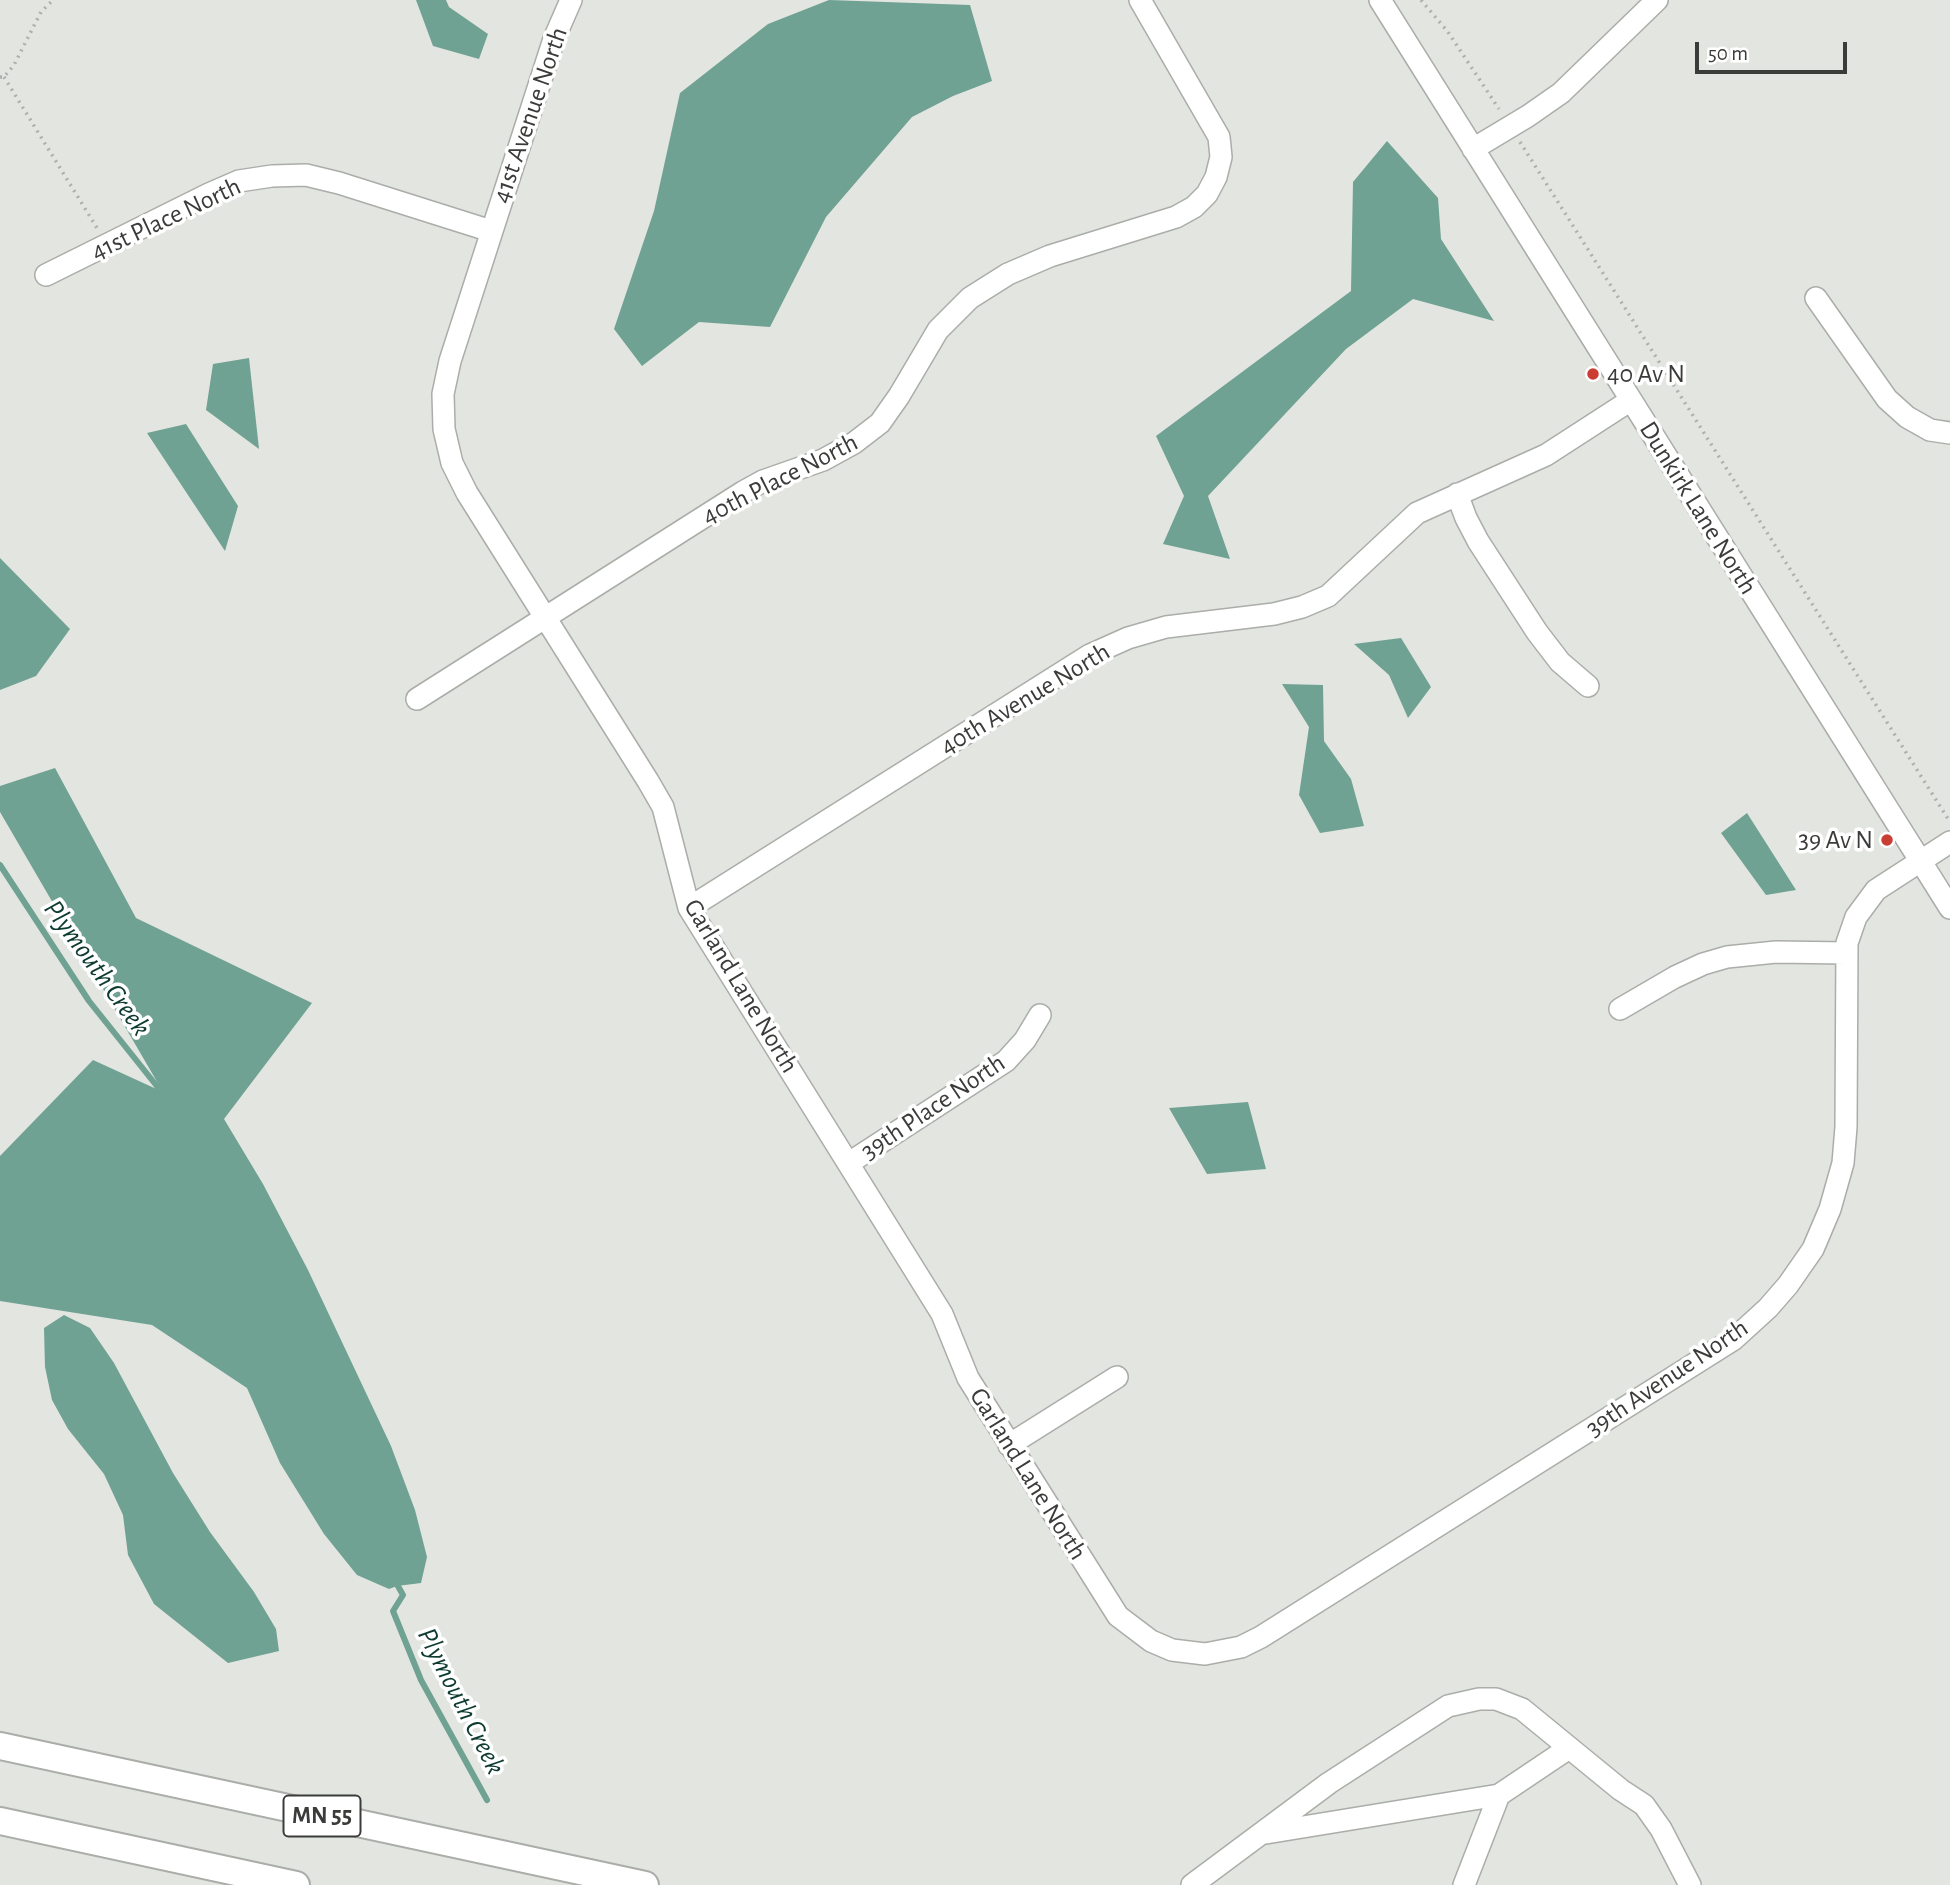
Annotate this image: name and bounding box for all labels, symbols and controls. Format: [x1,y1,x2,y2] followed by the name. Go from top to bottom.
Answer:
[485,23,575,207] street label: 41st Avenue North
[1698,28,1850,72] scale bar
[1708,43,1748,64] text: 50 m
[86,171,246,267] street label: 41st Place North
[1607,358,1685,390] place label: 40 Av N
[1585,366,1601,382] marker: 40 Av N
[1632,416,1764,600] street label: Dunkirk Lane North
[697,426,863,532] street label: 40th Place North
[935,636,1115,762] street label: 40th Avenue North
[1798,824,1873,856] place label: 39 Av N
[1879,832,1895,848] marker: 39 Av N
[36,893,158,1043] water label: Plymouth Creek
[677,894,805,1078] street label: Garland Lane North
[855,1047,1011,1167] street label: 39th Place North
[1580,1312,1754,1444] street label: 39th Avenue North
[963,1382,1093,1566] street label: Garland Lane North
[410,1622,512,1780] water label: Plymouth Creek
[284,1796,360,1837] road number: MN 55

